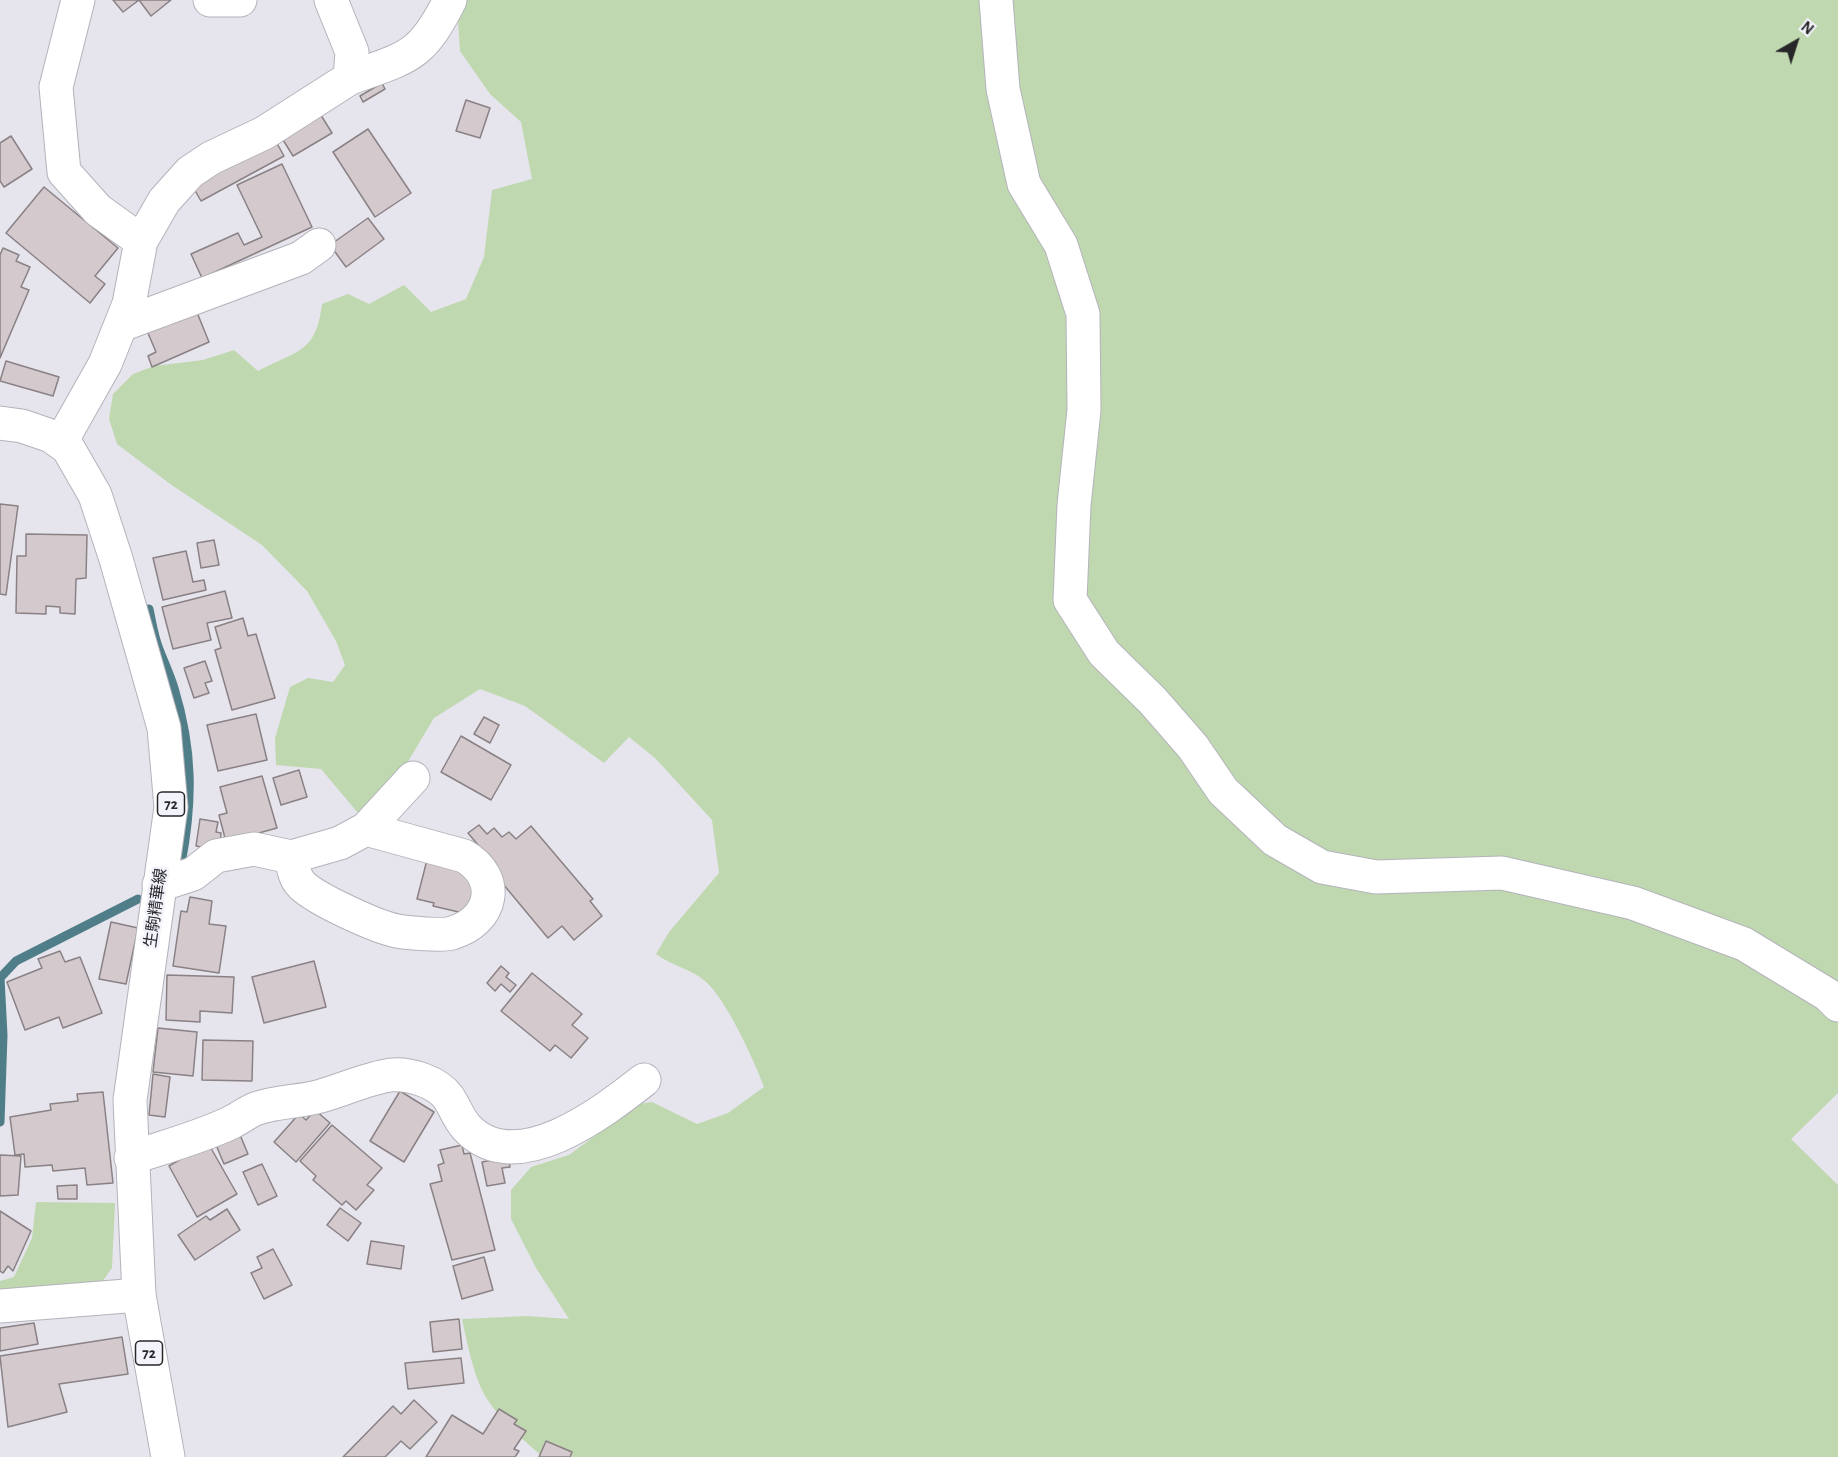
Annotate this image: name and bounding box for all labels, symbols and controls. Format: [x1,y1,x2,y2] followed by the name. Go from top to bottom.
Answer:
[1766,12,1826,72] north arrow
[1798,18,1817,38] text: N
[158,792,184,816] road number: 72
[141,867,171,949] street label: 生駒精華線
[136,1341,162,1365] road number: 72

